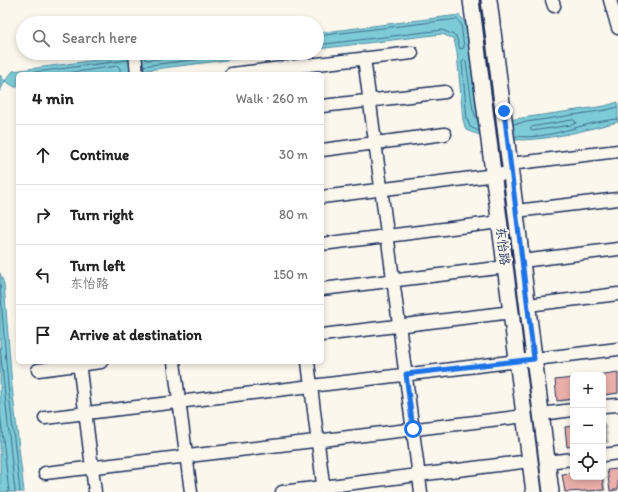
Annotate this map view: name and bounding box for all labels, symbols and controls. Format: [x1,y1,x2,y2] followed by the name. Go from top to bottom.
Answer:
[16,16,324,60] search box
[30,27,52,49] icon: search
[62,29,137,47] text: Search here
[32,88,74,108] text: 4 min
[236,91,308,106] text: Walk · 260 m
[495,102,513,120] route end
[32,144,54,166] icon: ahead
[70,146,129,164] text: Continue
[279,147,308,162] text: 30 m
[32,204,54,226] icon: right
[70,206,134,224] text: Turn right
[279,207,308,222] text: 80 m
[493,226,513,266] street label: 东怡路
[70,257,125,275] text: Turn left
[32,264,54,286] icon: left
[273,267,308,282] text: 150 m
[70,276,109,291] text: 东怡路
[32,324,54,346] icon: arrive
[70,326,202,344] text: Arrive at destination
[570,372,606,480] map controls
[570,372,606,408] button: +
[570,408,606,444] button: −
[404,420,422,438] route start
[570,444,606,480] button: locate

